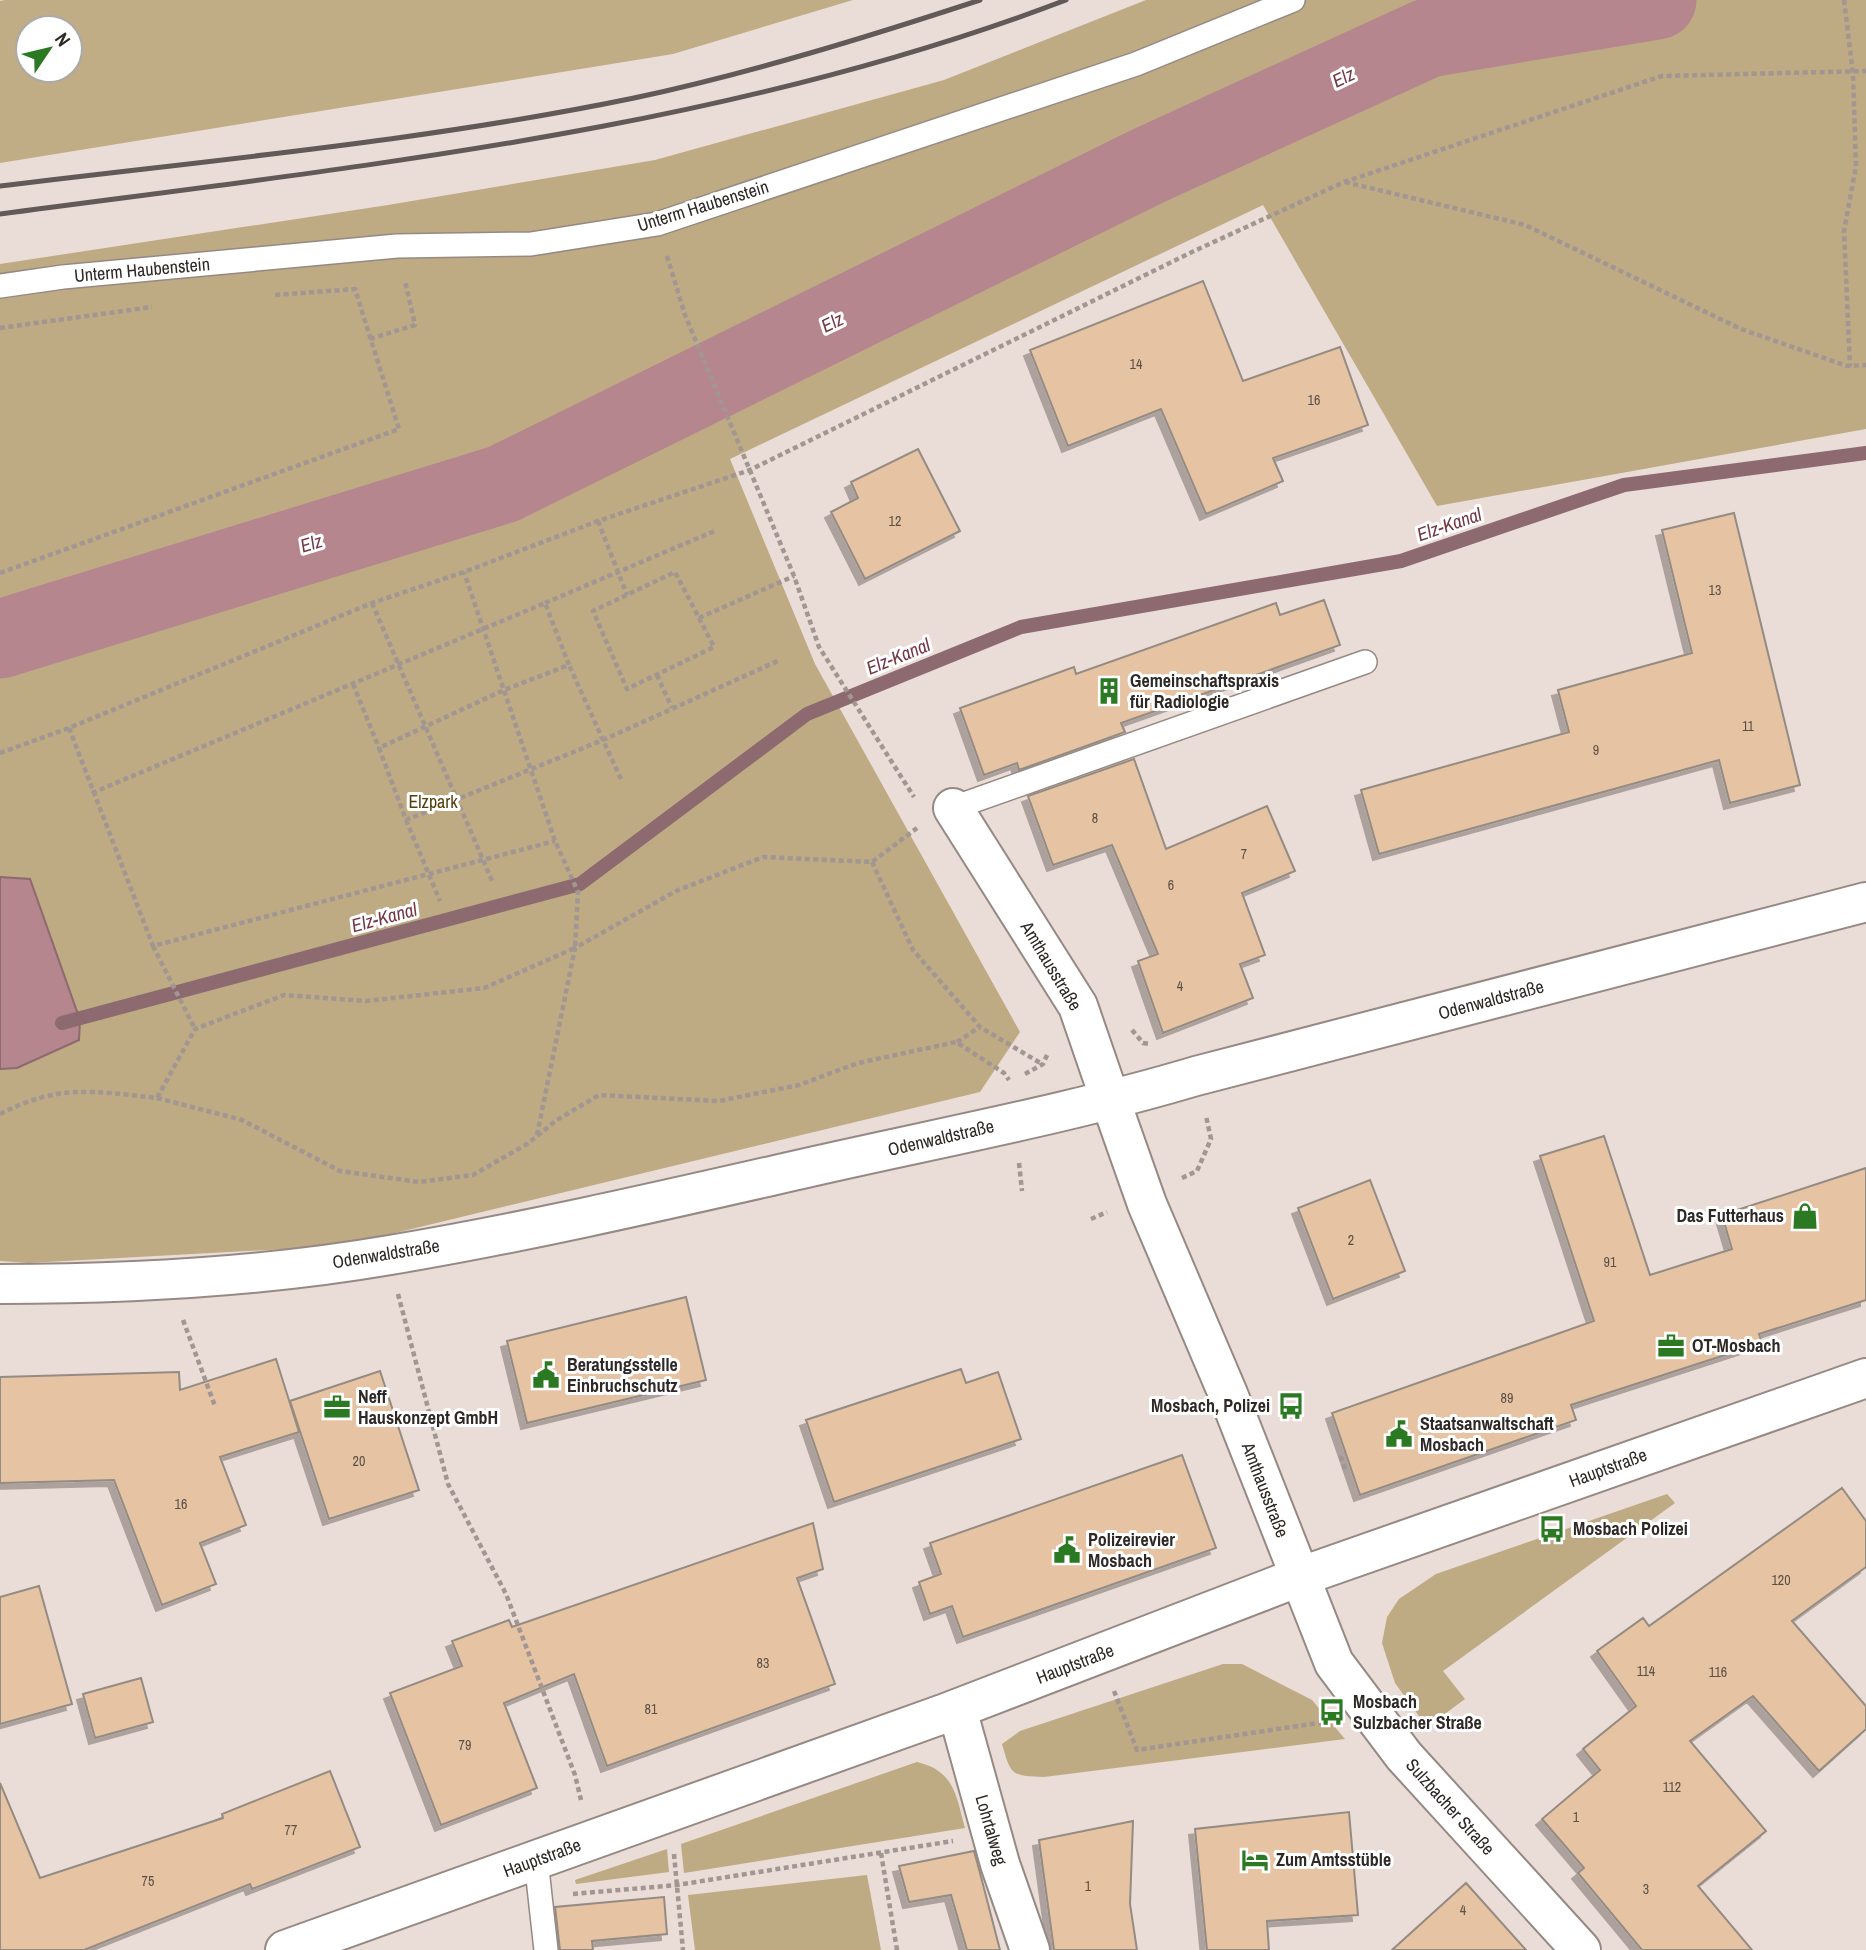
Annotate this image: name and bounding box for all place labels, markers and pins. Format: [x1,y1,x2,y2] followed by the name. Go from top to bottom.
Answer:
[1130,668,1279,714] place label: Gemeinschaftspraxis für Radiologie
[1094,676,1124,706] building icon: Gemeinschaftspraxis für Radiologie
[1790,1201,1820,1231] shop icon: Das Futterhaus
[1677,1203,1784,1228] place label: Das Futterhaus
[1656,1331,1686,1361] office icon: OT-Mosbach
[1692,1333,1781,1358] place label: OT-Mosbach
[567,1352,678,1398] place label: Beratungsstelle Einbruchschutz
[531,1360,561,1390] public building icon: Beratungsstelle Einbruchschutz
[358,1384,498,1430] place label: Neff Hauskonzept GmbH
[1276,1391,1306,1421] bus stop icon: Mosbach, Polizei
[322,1392,352,1422] office icon: Neff Hauskonzept GmbH
[1151,1393,1270,1418] place label: Mosbach, Polizei
[1420,1411,1554,1457] place label: Staatsanwaltschaft Mosbach
[1384,1419,1414,1449] public building icon: Staatsanwaltschaft Mosbach
[1537,1514,1567,1544] bus stop icon: Mosbach Polizei
[1573,1516,1688,1541] place label: Mosbach Polizei
[1088,1527,1175,1573] place label: Polizeirevier Mosbach
[1052,1535,1082,1565] public building icon: Polizeirevier Mosbach
[1353,1689,1482,1735] place label: Mosbach Sulzbacher Straße
[1317,1697,1347,1727] bus stop icon: Mosbach Sulzbacher Straße
[1240,1845,1270,1875] hotel icon: Zum Amtsstüble
[1276,1847,1391,1872] place label: Zum Amtsstüble

